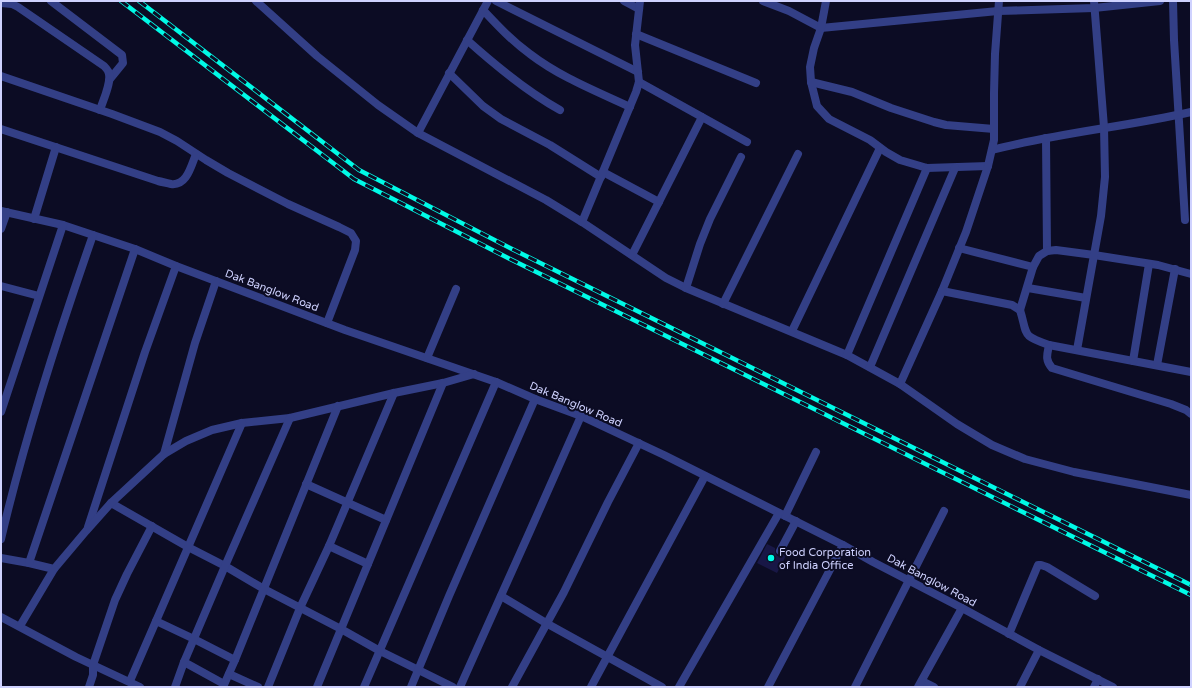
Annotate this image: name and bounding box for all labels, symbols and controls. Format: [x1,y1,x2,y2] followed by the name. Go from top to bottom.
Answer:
[223,267,321,314] street label: Dak Banglow Road
[528,379,624,430] street label: Dak Banglow Road
[779,546,871,572] place label: Food Corporation of India Office
[885,551,979,609] street label: Dak Banglow Road
[766,553,776,563] marker: Food Corporation of India Office

